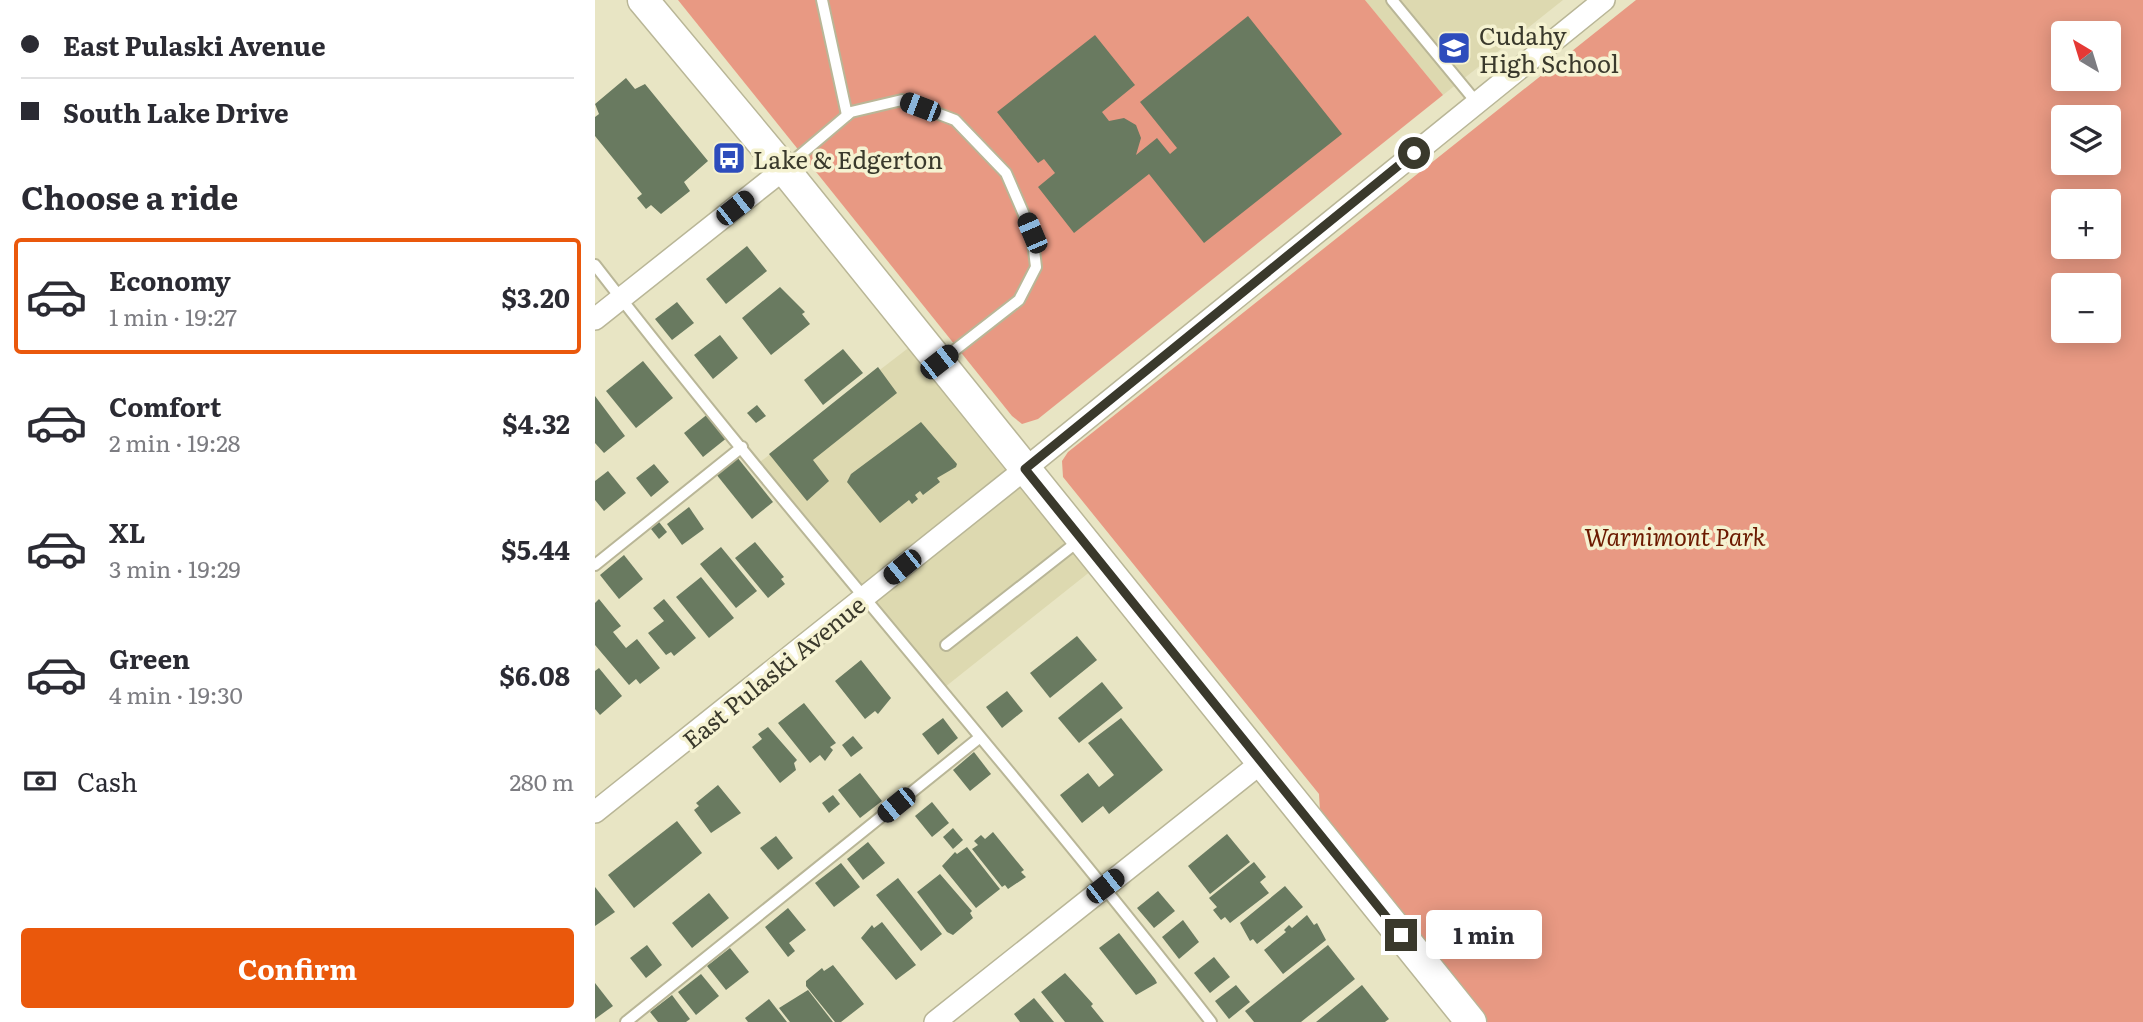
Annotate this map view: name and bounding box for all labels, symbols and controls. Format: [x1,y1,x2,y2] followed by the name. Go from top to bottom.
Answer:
[1479,17,1619,80] place label: Cudahy High School
[2051,21,2121,91] north arrow
[2051,21,2121,343] map controls
[63,25,326,64] text: East Pulaski Avenue
[1435,29,1473,67] school or university icon: Cudahy High School
[897,90,944,124] car
[63,92,289,131] text: South Lake Drive
[2051,105,2121,175] button: layers
[1398,137,1430,169] route start
[710,139,748,177] bus stop icon: Lake & Edgerton
[753,141,943,176] place label: Lake & Edgerton
[21,172,238,220] text: Choose a ride
[712,187,759,229] car
[2051,189,2121,259] button: +
[1015,210,1050,256] car
[109,260,231,299] text: Economy
[25,265,88,328] icon: car
[2051,273,2121,343] button: −
[501,277,570,316] text: $3.20
[109,299,237,333] text: 1 min · 19:27
[916,341,963,383] car
[109,386,221,425] text: Comfort
[25,391,88,454] icon: car
[502,403,570,442] text: $4.32
[109,425,240,459] text: 2 min · 19:28
[109,512,146,551] text: XL
[25,517,88,580] icon: car
[1584,518,1767,553] park label: Warnimont Park
[501,529,570,568] text: $5.44
[880,546,925,588] car
[109,551,241,585] text: 3 min · 19:29
[674,586,872,756] street label: East Pulaski Avenue
[109,638,190,677] text: Green
[25,643,88,706] icon: car
[499,655,570,694] text: $6.08
[109,677,243,711] text: 4 min · 19:30
[77,761,138,800] text: Cash
[21,762,59,800] icon: cash
[509,764,574,798] text: 280 m
[874,784,919,826] car
[1082,865,1129,907] car
[1425,911,1541,960] callout: 1 min
[1453,917,1515,951] text: 1 min
[1385,919,1417,951] route end
[21,928,574,1008] button: Confirm

